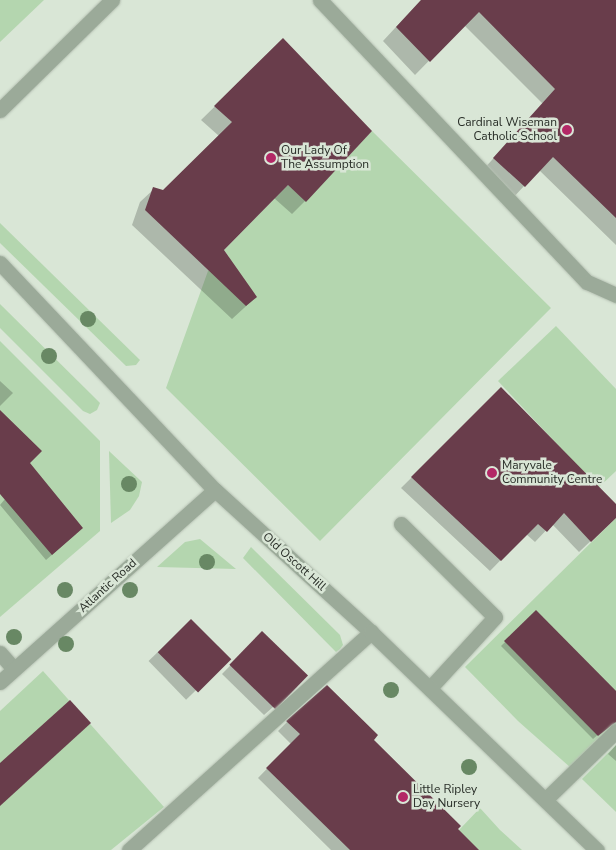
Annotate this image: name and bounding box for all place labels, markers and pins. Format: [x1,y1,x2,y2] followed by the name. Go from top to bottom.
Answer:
[457,116,557,144] place label: Cardinal Wiseman Catholic School
[561,124,573,136] marker: Cardinal Wiseman Catholic School
[281,144,369,172] place label: Our Lady Of The Assumption
[265,152,277,164] marker: Our Lady Of The Assumption
[502,459,602,487] place label: Maryvale Community Centre
[486,467,498,479] marker: Maryvale Community Centre
[413,783,480,811] place label: Little Ripley Day Nursery
[397,791,409,803] marker: Little Ripley Day Nursery

